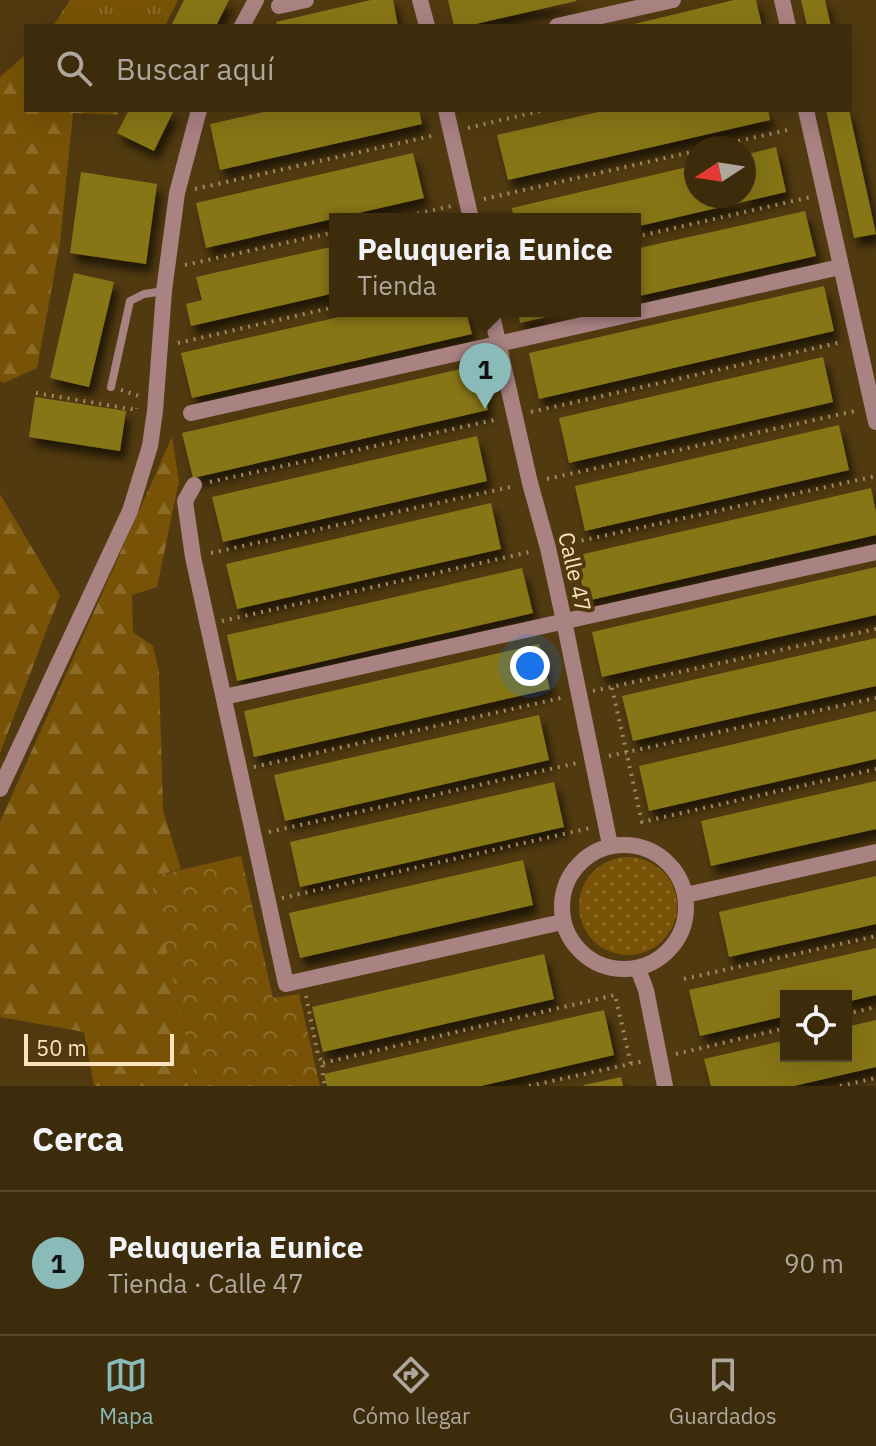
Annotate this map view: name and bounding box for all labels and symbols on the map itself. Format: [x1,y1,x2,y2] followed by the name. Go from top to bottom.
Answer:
[684,136,756,208] north arrow
[459,343,511,409] pin: 1
[552,529,599,615] street label: Calle 47
[510,646,550,686] your location
[24,1030,174,1066] scale bar

